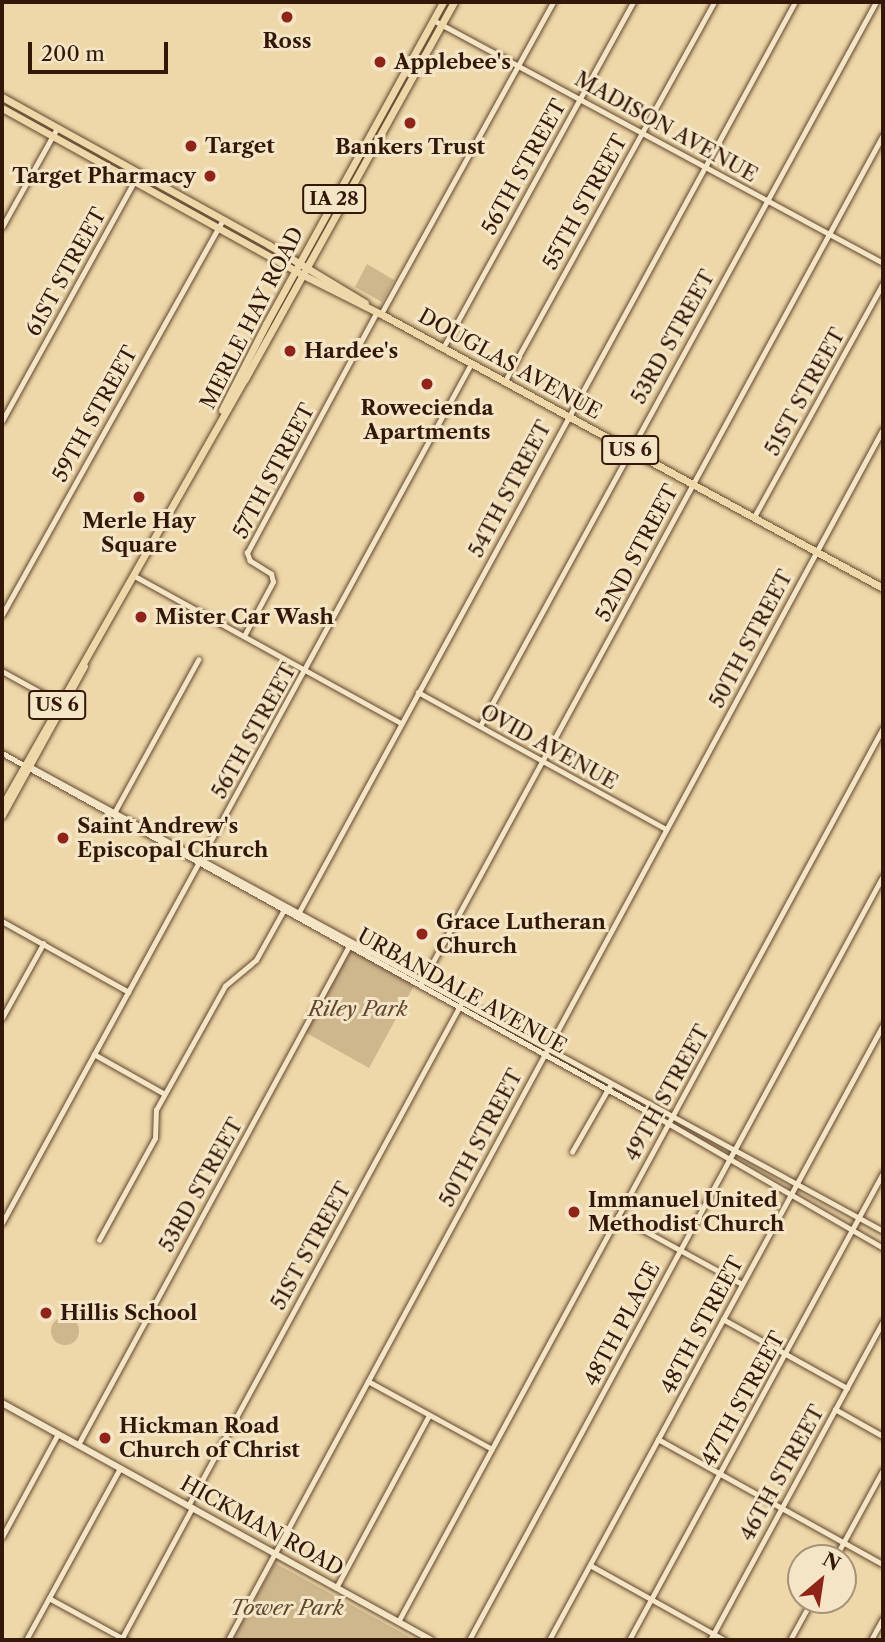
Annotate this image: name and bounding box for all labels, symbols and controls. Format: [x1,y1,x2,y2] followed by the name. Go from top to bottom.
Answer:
[279,9,295,25] marker: Ross
[32,28,172,72] scale bar
[263,28,311,54] place label: Ross
[41,41,105,66] text: 200 m
[394,49,511,75] place label: Applebee's
[372,54,388,70] marker: Applebee's
[570,66,762,188] street label: MADISON AVENUE
[476,95,572,239] street label: 56TH STREET
[402,115,418,131] marker: Bankers Trust
[538,130,632,274] street label: 55TH STREET
[205,133,275,159] place label: Target
[335,134,485,160] place label: Bankers Trust
[183,138,199,154] marker: Target
[12,163,196,189] place label: Target Pharmacy
[202,168,218,184] marker: Target Pharmacy
[301,183,367,214] road number: IA 28
[20,203,112,341] street label: 61ST STREET
[195,222,309,414] street label: MERLE HAY ROAD
[626,266,720,408] street label: 53RD STREET
[414,303,606,425] street label: DOUGLAS AVENUE
[759,324,851,460] street label: 51ST STREET
[304,338,398,364] place label: Hardee's
[47,342,143,486] street label: 59TH STREET
[282,343,298,359] marker: Hardee's
[419,376,435,392] marker: Rowecienda Apartments
[360,395,494,445] place label: Rowecienda Apartments
[228,399,320,543] street label: 57TH STREET
[463,416,557,562] street label: 54TH STREET
[600,435,660,466] road number: US 6
[590,480,684,626] street label: 52ND STREET
[131,489,147,505] marker: Merle Hay Square
[82,508,196,558] place label: Merle Hay Square
[704,566,798,712] street label: 50TH STREET
[155,604,335,630] place label: Mister Car Wash
[133,609,149,625] marker: Mister Car Wash
[206,659,302,803] street label: 56TH STREET
[27,690,87,720] road number: US 6
[476,699,622,795] street label: OVID AVENUE
[77,813,268,863] place label: Saint Andrew's Episcopal Church
[55,830,71,846] marker: Saint Andrew's Episcopal Church
[436,909,606,959] place label: Grace Lutheran Church
[353,923,571,1059] street label: URBANDALE AVENUE
[414,926,430,942] marker: Grace Lutheran Church
[308,996,408,1022] park label: Riley Park
[619,1020,715,1166] street label: 49TH STREET
[434,1065,528,1211] street label: 50TH STREET
[154,1114,248,1256] street label: 53RD STREET
[265,1178,357,1314] street label: 51ST STREET
[588,1187,784,1237] place label: Immanuel United Methodist Church
[566,1204,582,1220] marker: Immanuel United Methodist Church
[655,1252,749,1398] street label: 48TH STREET
[579,1258,665,1390] street label: 48TH PLACE
[60,1300,197,1326] place label: Hillis School
[38,1305,54,1321] marker: Hillis School
[696,1327,790,1471] street label: 47TH STREET
[734,1401,830,1545] street label: 46TH STREET
[119,1413,300,1463] place label: Hickman Road Church of Christ
[97,1430,113,1446] marker: Hickman Road Church of Christ
[176,1471,348,1581] street label: HICKMAN ROAD
[787,1544,857,1614] north arrow
[819,1548,844,1576] text: N
[230,1595,344,1621] park label: Tower Park

